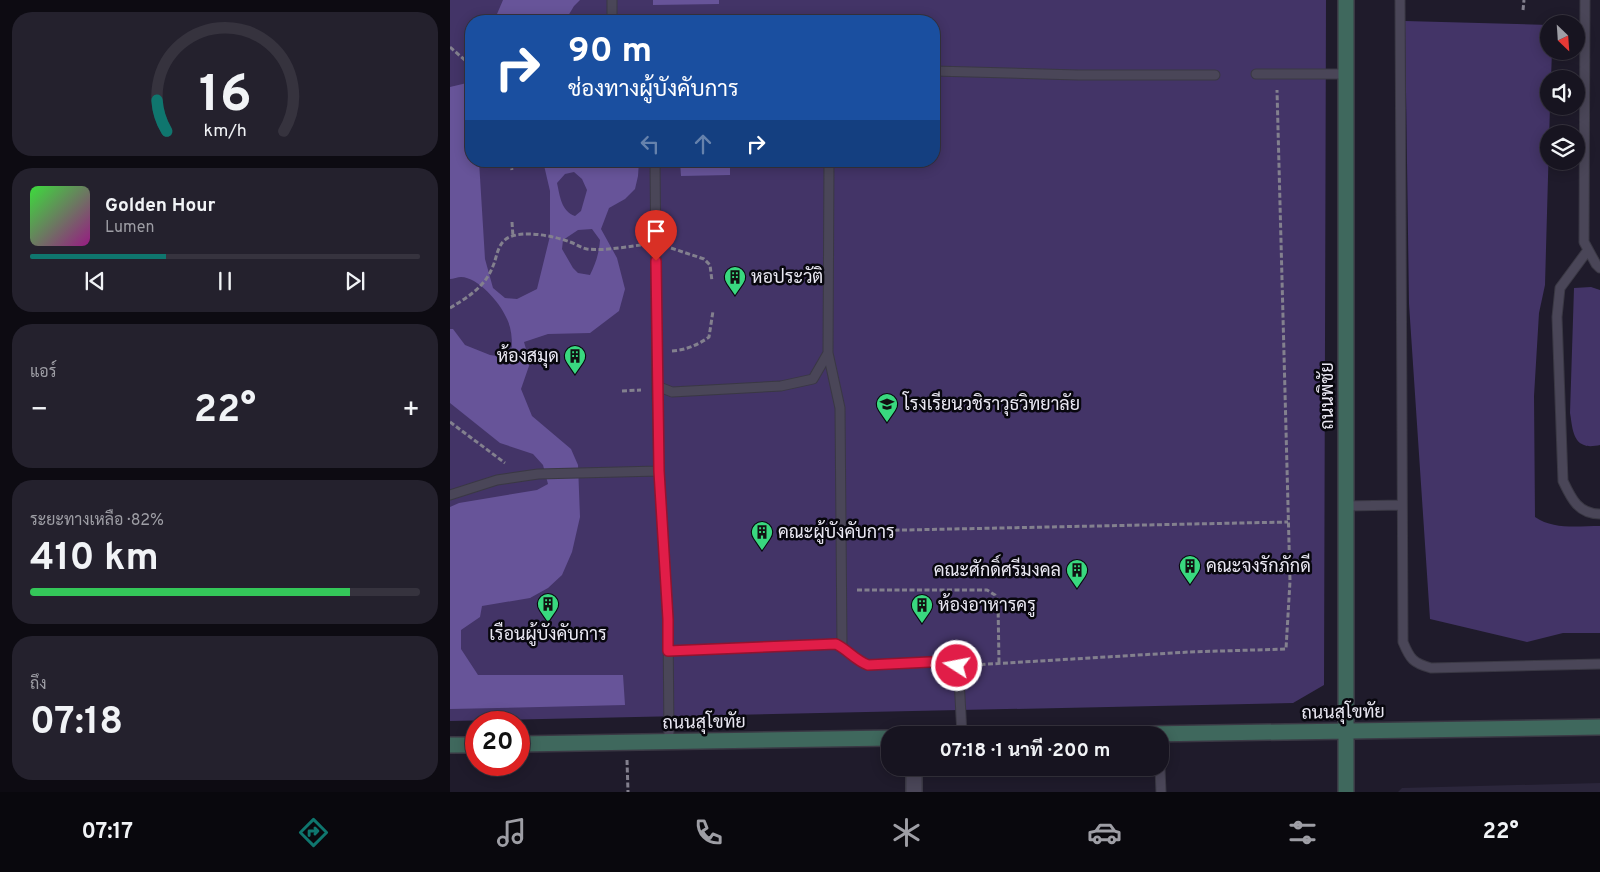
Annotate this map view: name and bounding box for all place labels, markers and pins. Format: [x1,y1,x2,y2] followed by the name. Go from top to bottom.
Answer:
[635,210,677,261] pin
[723,265,747,296] building icon: หอประวัติ
[751,266,823,290] place label: หอประวัติ
[497,344,559,369] place label: ห้องสมุด
[563,344,587,375] building icon: ห้องสมุด
[902,391,1080,417] place label: โรงเรียนวชิราวุธวิทยาลัย
[875,392,899,423] school or university icon: โรงเรียนวชิราวุธวิทยาลัย
[750,520,774,551] building icon: คณะผู้บังคับการ
[778,520,895,545] place label: คณะผู้บังคับการ
[1206,553,1311,579] place label: คณะจงรักภักดี
[934,554,1061,583] place label: คณะศักดิ์ศรีมงคล
[1178,554,1202,585] building icon: คณะจงรักภักดี
[1065,558,1089,589] building icon: คณะศักดิ์ศรีมงคล
[536,592,560,623] building icon: เรือนผู้บังคับการ
[910,593,934,624] building icon: ห้องอาหารครู
[938,593,1036,618] place label: ห้องอาหารครู
[489,622,607,647] place label: เรือนผู้บังคับการ

